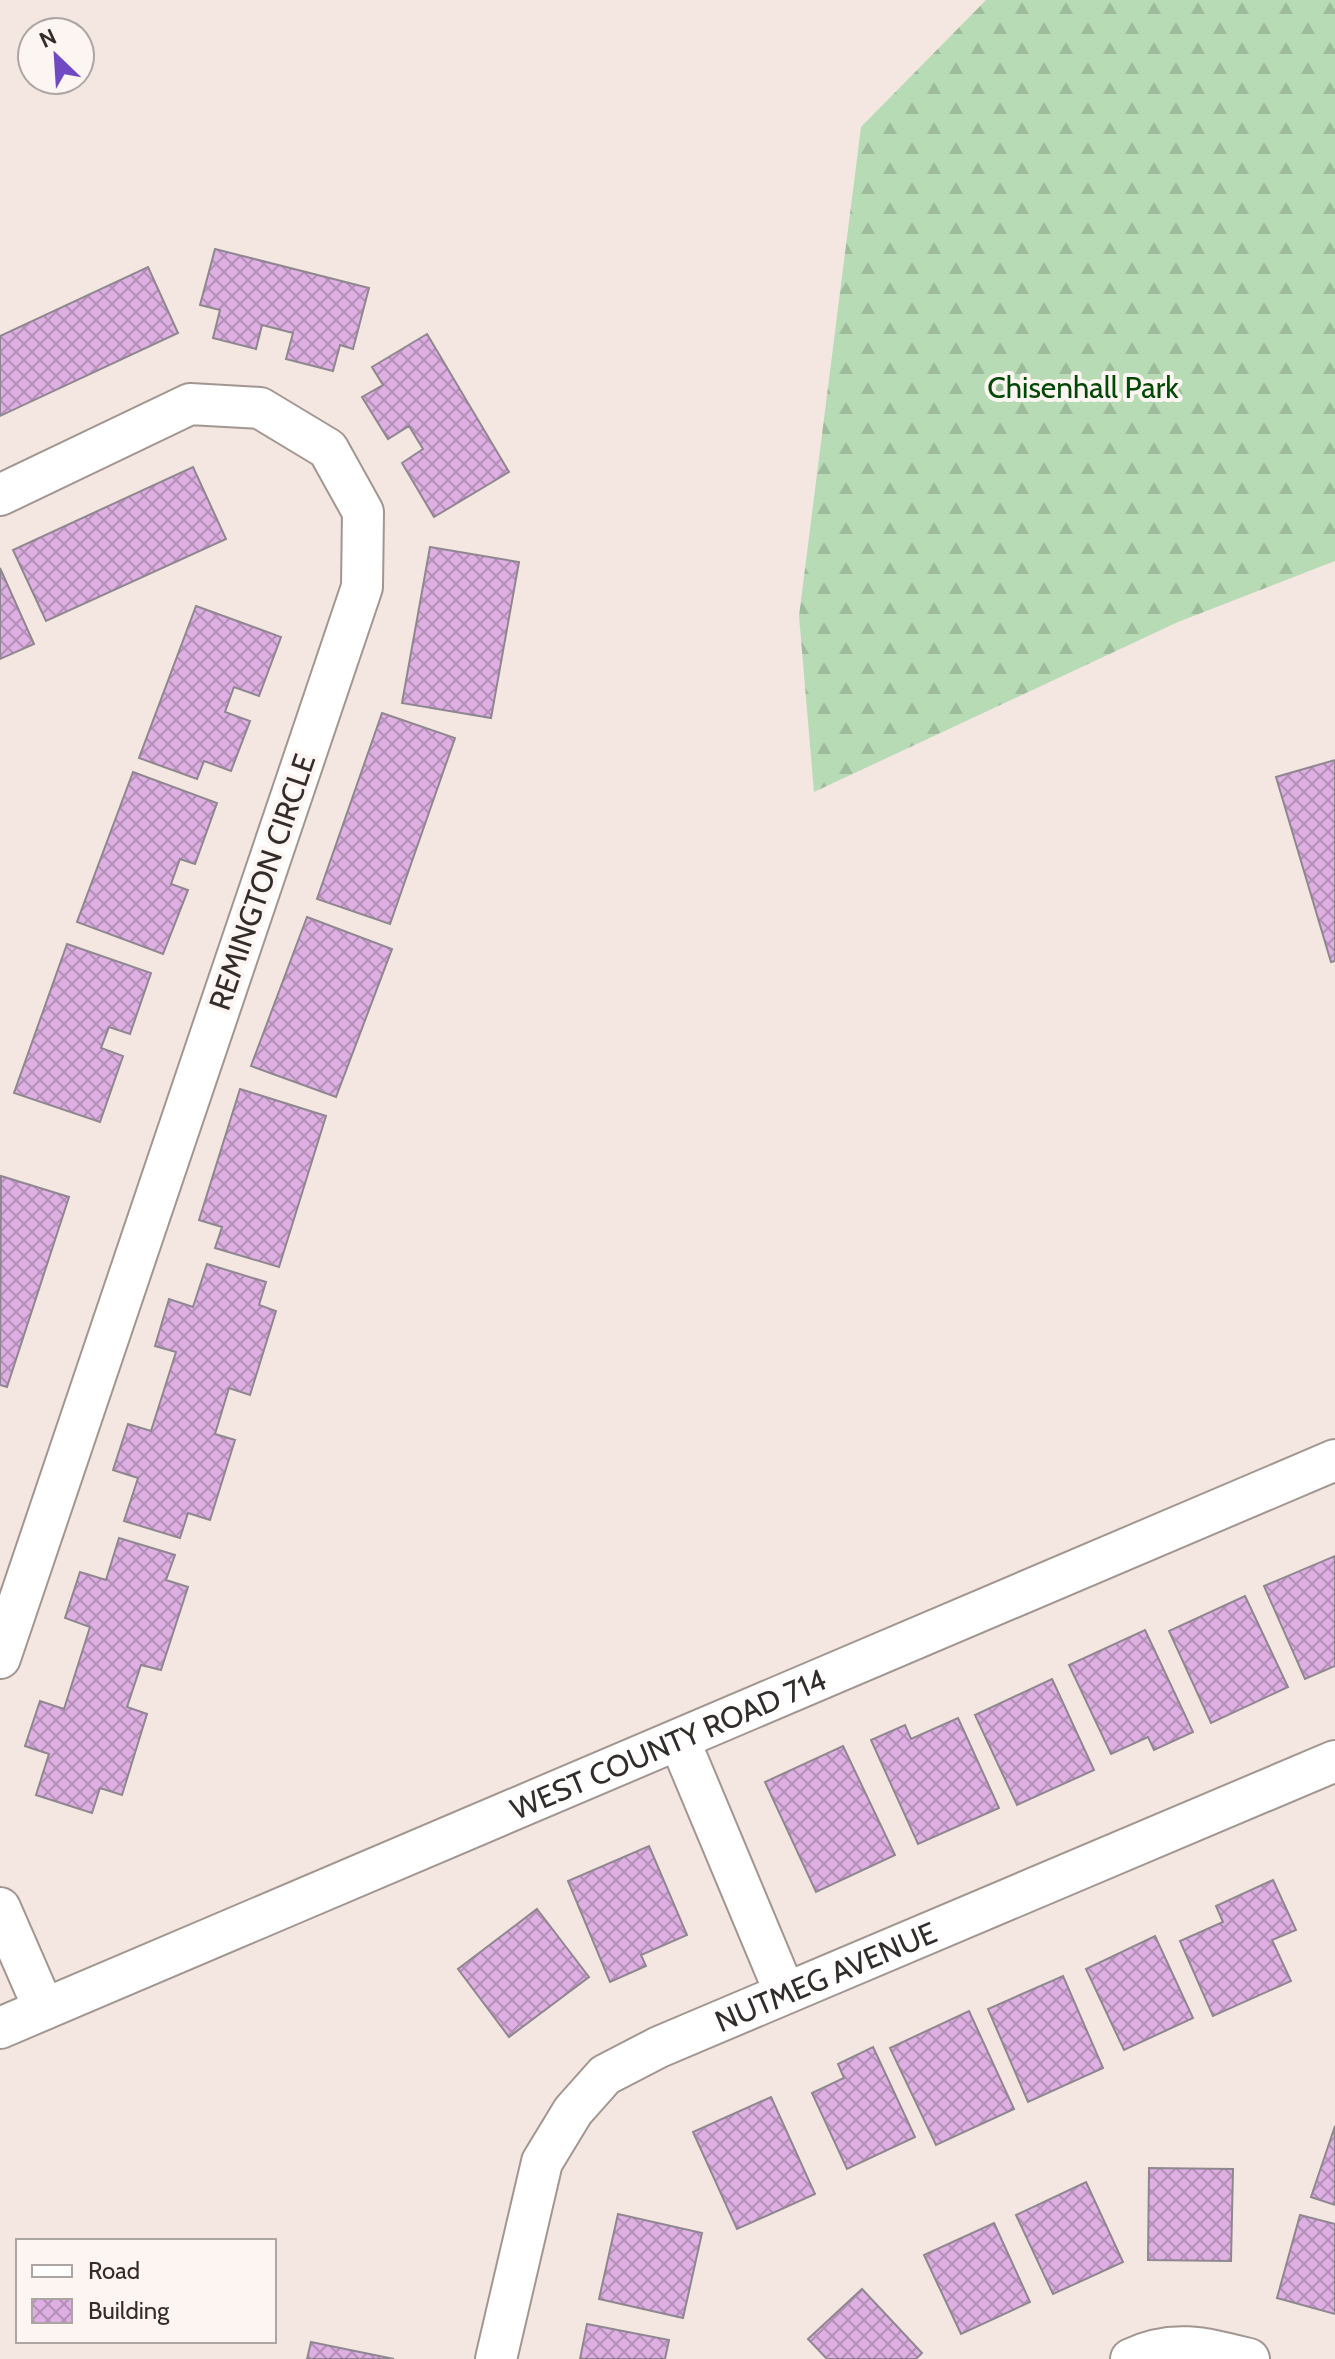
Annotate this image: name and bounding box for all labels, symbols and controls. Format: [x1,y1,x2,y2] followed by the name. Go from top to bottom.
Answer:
[16,16,96,96] north arrow
[35,23,61,54] text: N
[987,369,1179,406] park label: Chisenhall Park
[201,749,323,1015] street label: REMINGTON CIRCLE
[505,1660,831,1827] street label: WEST COUNTY ROAD 714
[709,1913,942,2040] street label: NUTMEG AVENUE
[16,2239,276,2343] legend
[88,2256,140,2285] text: Road
[88,2296,170,2325] text: Building

